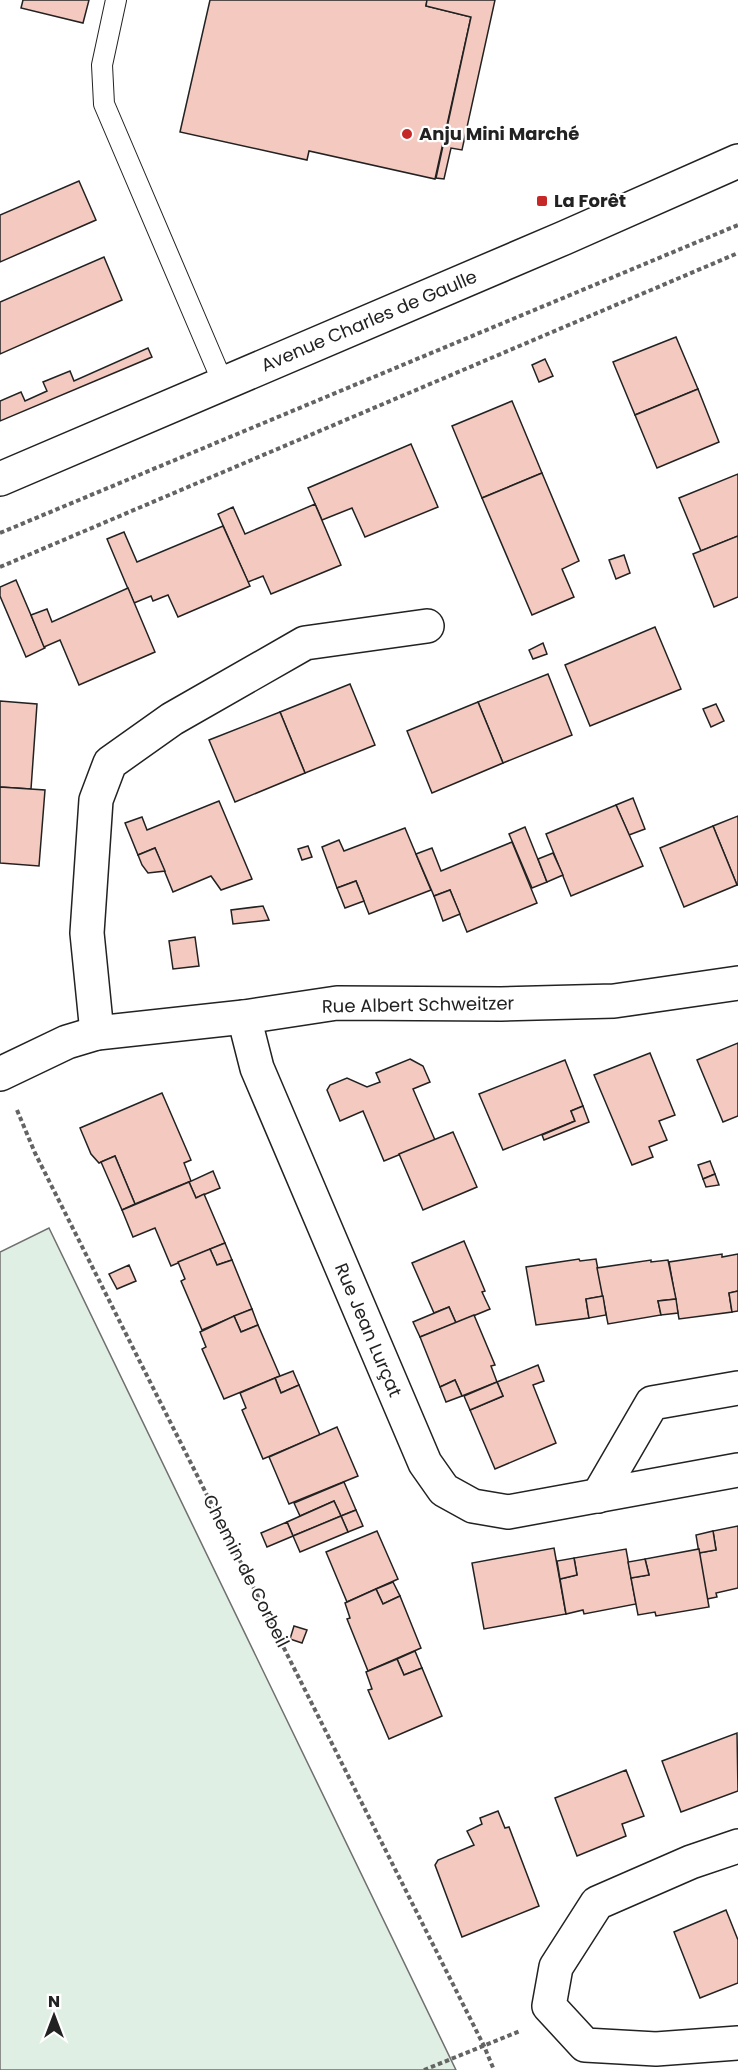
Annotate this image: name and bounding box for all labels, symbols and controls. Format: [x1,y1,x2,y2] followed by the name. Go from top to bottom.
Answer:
[419,121,579,146] place label: Anju Mini Marché
[400,127,414,141] marker: Anju Mini Marché
[554,188,626,213] place label: La Forêt
[535,194,549,208] marker: La Forêt
[257,264,481,377] street label: Avenue Charles de Gaulle
[322,990,515,1019] street label: Rue Albert Schweitzer
[329,1259,408,1401] street label: Rue Jean Lurçat
[197,1490,296,1651] street label: Chemin de Corbeil
[24,1986,84,2046] north arrow
[48,1990,60,2013] text: N

